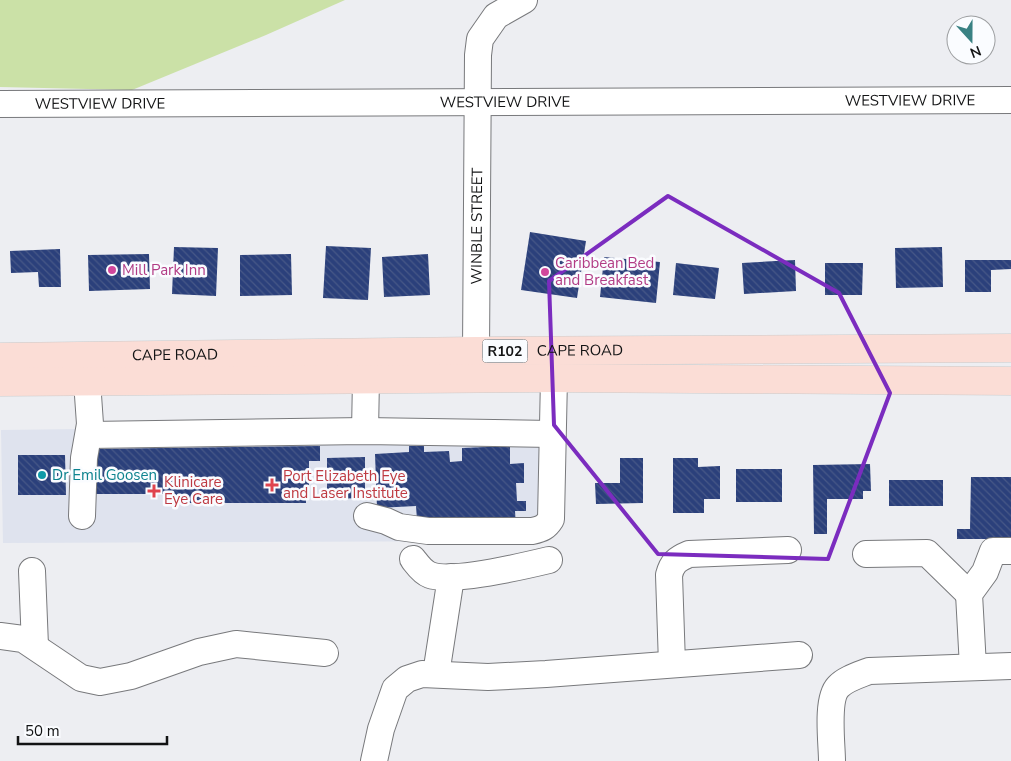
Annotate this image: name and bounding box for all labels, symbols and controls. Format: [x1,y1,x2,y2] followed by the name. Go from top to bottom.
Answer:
[946,15,996,65] north arrow
[967,41,984,62] text: N
[845,90,975,111] street label: WESTVIEW DRIVE
[440,92,570,112] street label: WESTVIEW DRIVE
[35,93,165,114] street label: WESTVIEW DRIVE
[466,168,487,284] street label: WINBLE STREET
[555,253,654,290] place label: Caribbean Bed and Breakfast
[122,260,206,280] place label: Mill Park Inn
[106,264,118,276] marker: Mill Park Inn
[539,266,551,278] marker: Caribbean Bed and Breakfast
[482,340,528,362] road number: R102
[537,340,623,361] street label: CAPE ROAD
[132,344,218,365] street label: CAPE ROAD
[52,465,157,485] place label: Dr Emil Goosen
[283,466,408,503] place label: Port Elizabeth Eye and Laser Institute
[36,469,48,481] marker: Dr Emil Goosen
[164,472,223,509] place label: Klinicare Eye Care
[265,478,279,492] marker: Port Elizabeth Eye and Laser Institute
[148,485,160,497] marker: Klinicare Eye Care
[18,714,166,746] scale bar
[25,721,60,741] text: 50 m

